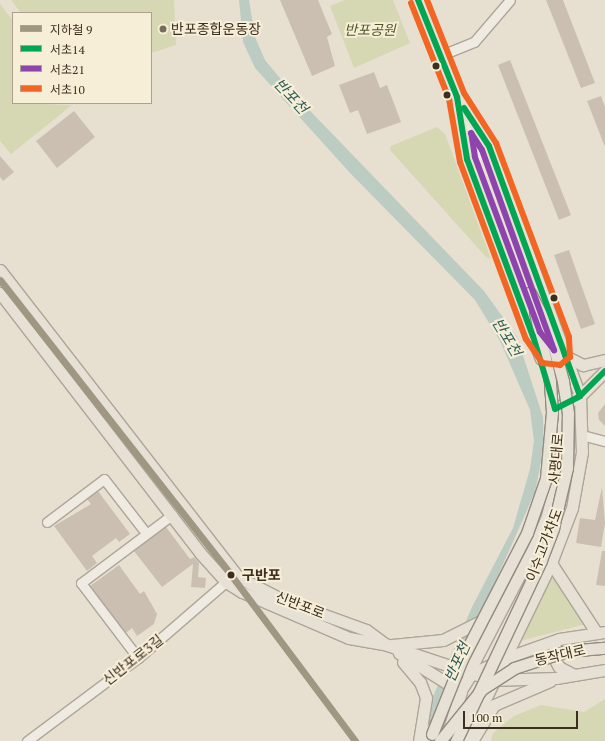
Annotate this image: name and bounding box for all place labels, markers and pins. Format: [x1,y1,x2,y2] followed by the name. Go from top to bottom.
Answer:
[171,21,261,37] place label: 반포종합운동장
[158,24,168,34] marker: 반포종합운동장
[431,61,441,71] unlabelled marker
[442,90,452,100] unlabelled marker
[549,293,559,303] unlabelled marker
[242,567,281,583] place label: 구반포
[224,568,238,582] marker: 구반포

